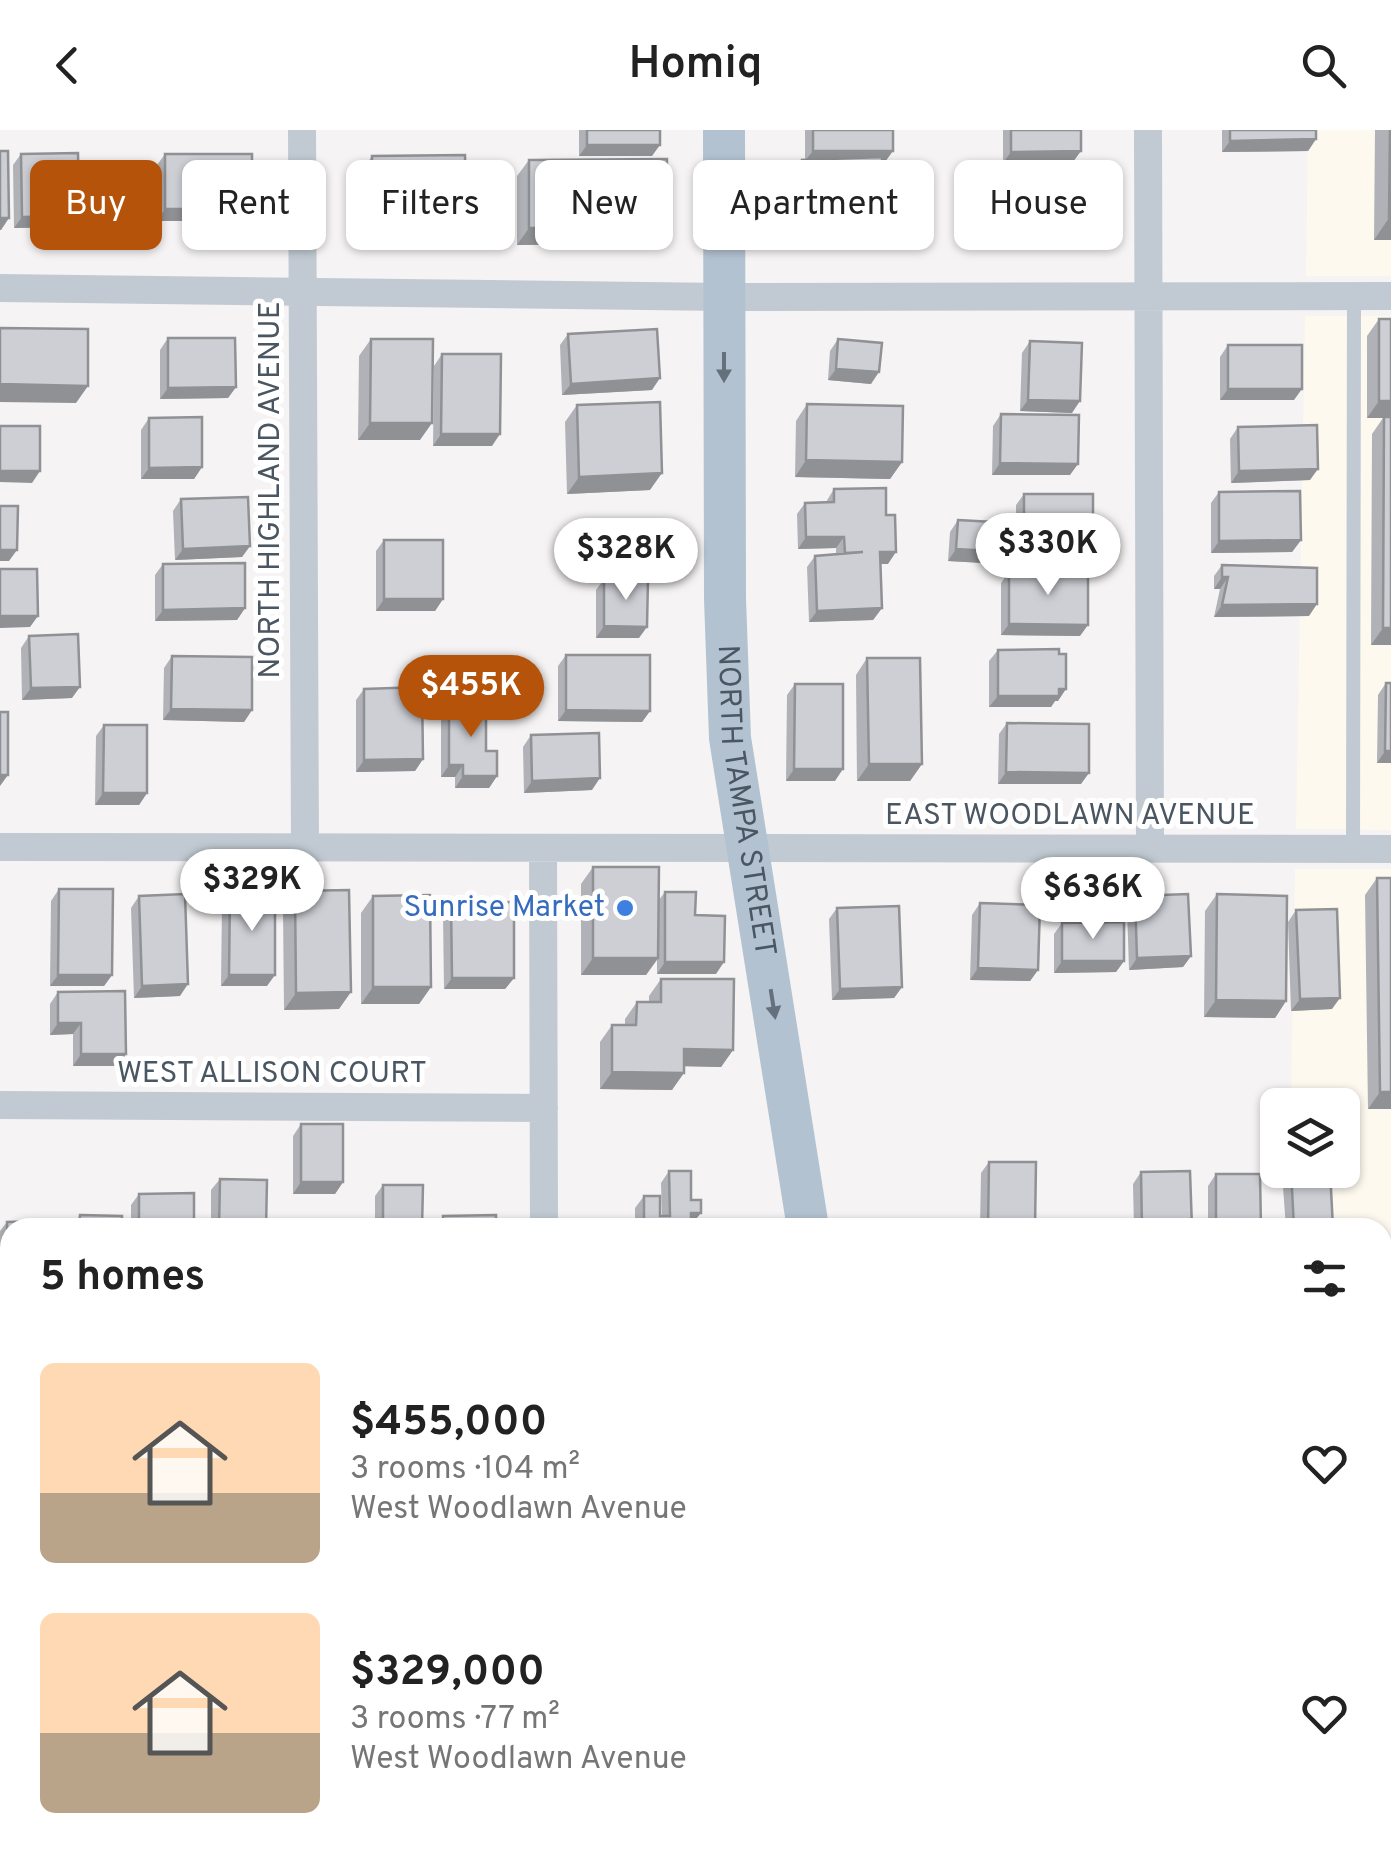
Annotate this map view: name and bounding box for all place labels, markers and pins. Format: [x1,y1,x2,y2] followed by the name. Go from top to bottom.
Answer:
[978,513,1118,598] pin: $330K
[556,518,696,603] pin: $328K
[401,655,541,740] pin: $455K
[182,849,322,934] pin: $329K
[1023,857,1163,942] pin: $636K
[403,890,605,927] place label: Sunrise Market
[614,897,636,919] marker: Sunrise Market

